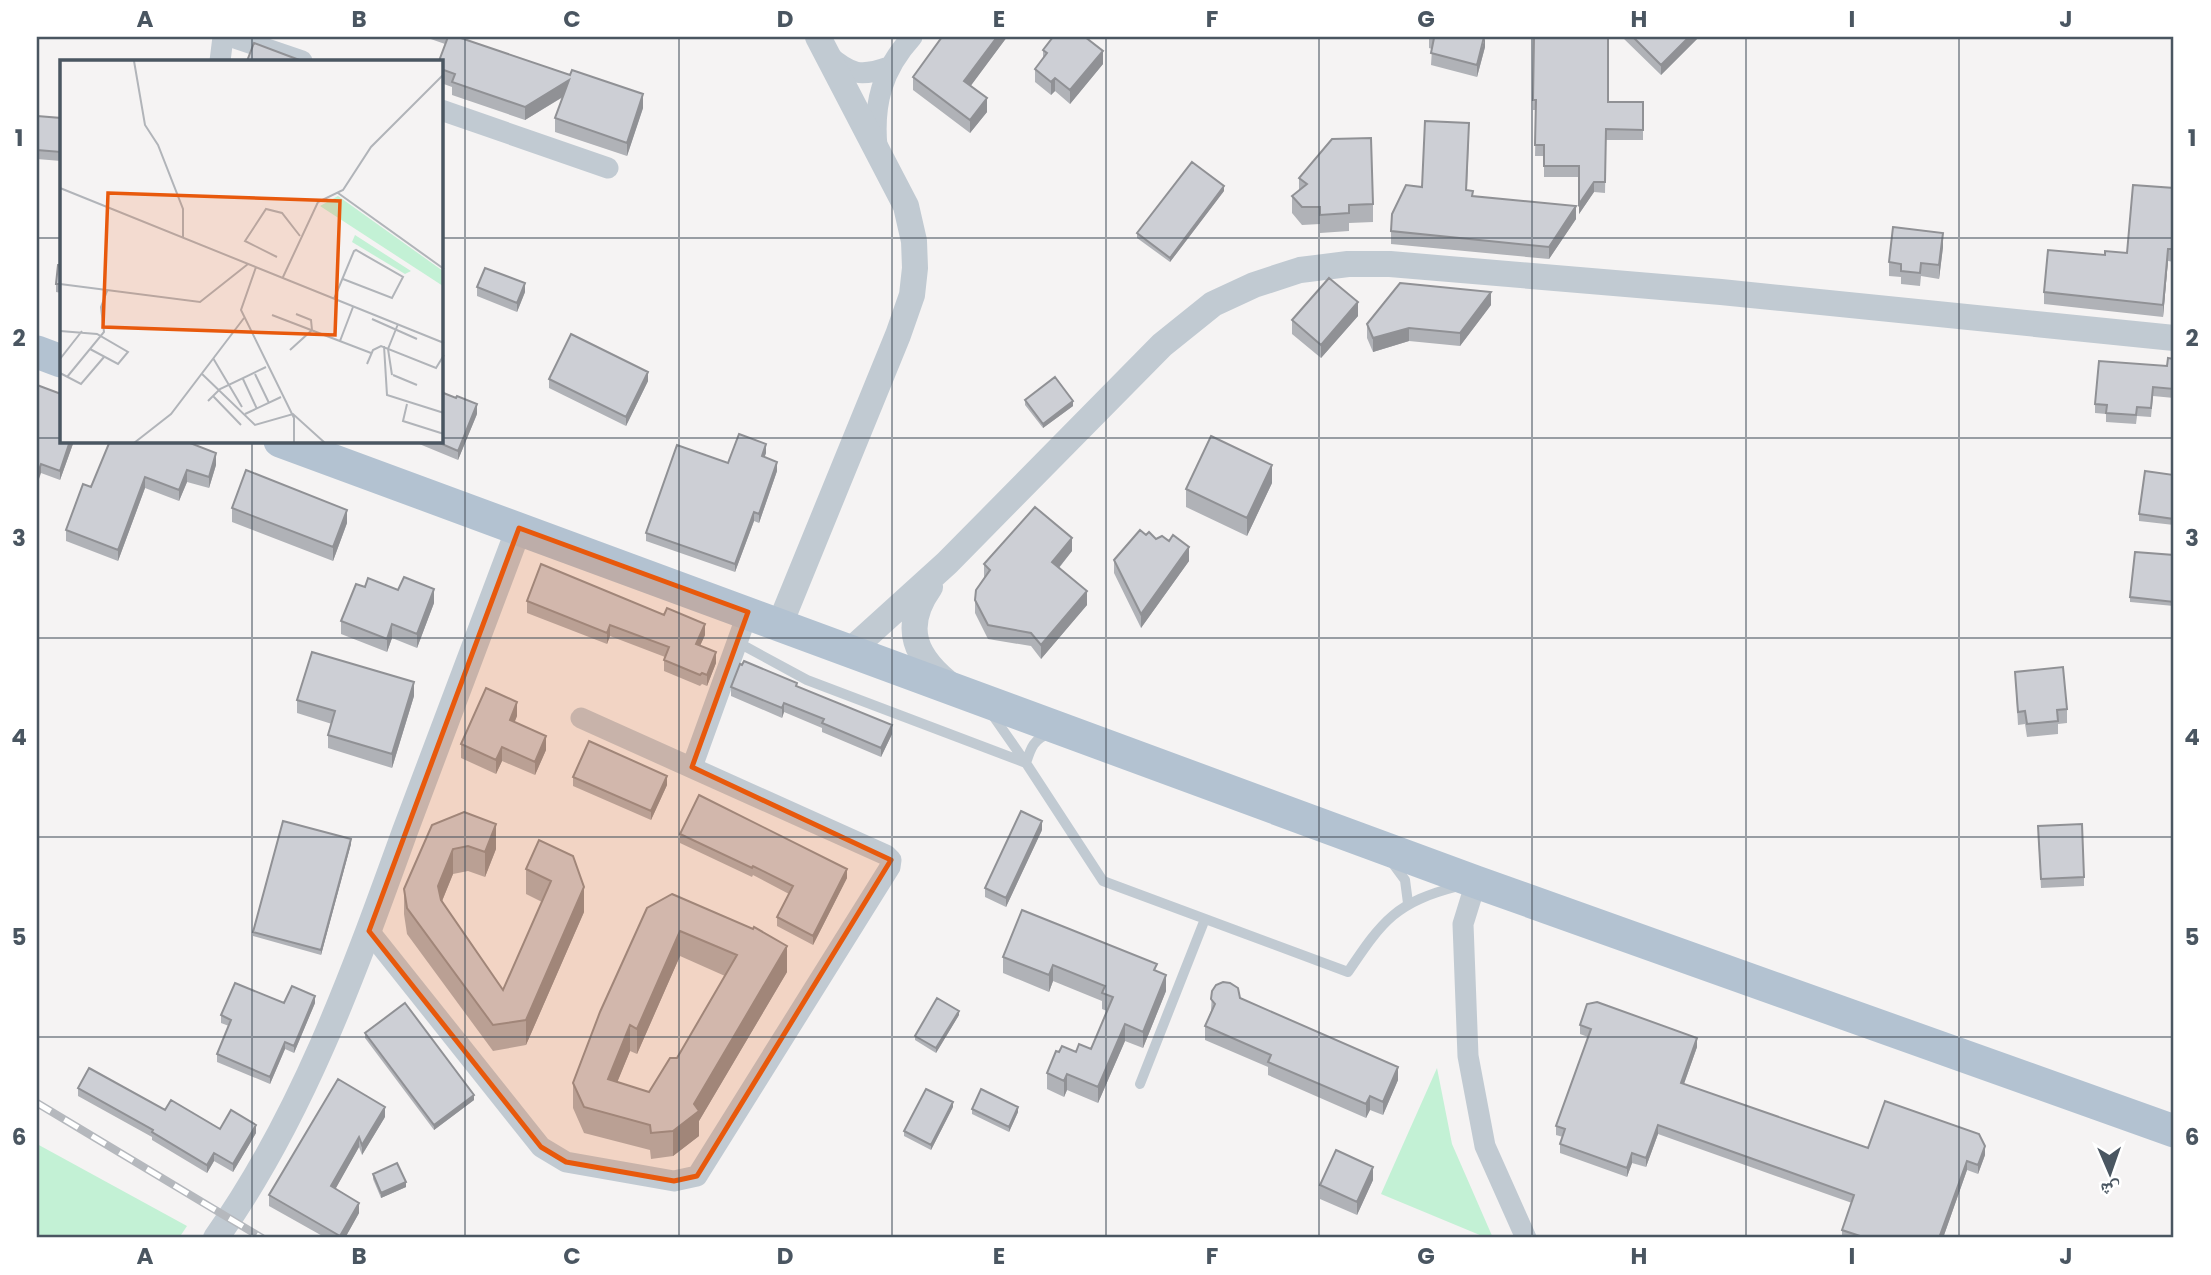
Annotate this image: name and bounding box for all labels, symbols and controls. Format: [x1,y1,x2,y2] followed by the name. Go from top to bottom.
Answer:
[137,3,154,35] text: A
[351,3,367,35] text: B
[563,3,581,35] text: C
[777,3,793,35] text: D
[993,3,1005,35] text: E
[1206,3,1218,35] text: F
[1417,3,1435,35] text: G
[1631,3,1647,35] text: H
[1849,3,1855,35] text: I
[2059,3,2073,35] text: J
[60,60,443,443] inset map
[15,122,23,154] text: 1
[2188,122,2196,154] text: 1
[12,322,26,354] text: 2
[2185,322,2199,354] text: 2
[12,522,26,554] text: 3
[2185,522,2199,554] text: 3
[11,721,27,753] text: 4
[2184,721,2200,753] text: 4
[12,921,26,953] text: 5
[2185,921,2199,953] text: 5
[12,1121,26,1153] text: 6
[2185,1121,2199,1153] text: 6
[2074,1138,2144,1208] north arrow
[2100,1176,2121,1203] text: ش
[137,1240,154,1272] text: A
[351,1240,367,1272] text: B
[563,1240,581,1272] text: C
[777,1240,793,1272] text: D
[993,1240,1005,1272] text: E
[1206,1240,1218,1272] text: F
[1417,1240,1435,1272] text: G
[1631,1240,1647,1272] text: H
[1849,1240,1855,1272] text: I
[2059,1240,2073,1272] text: J

